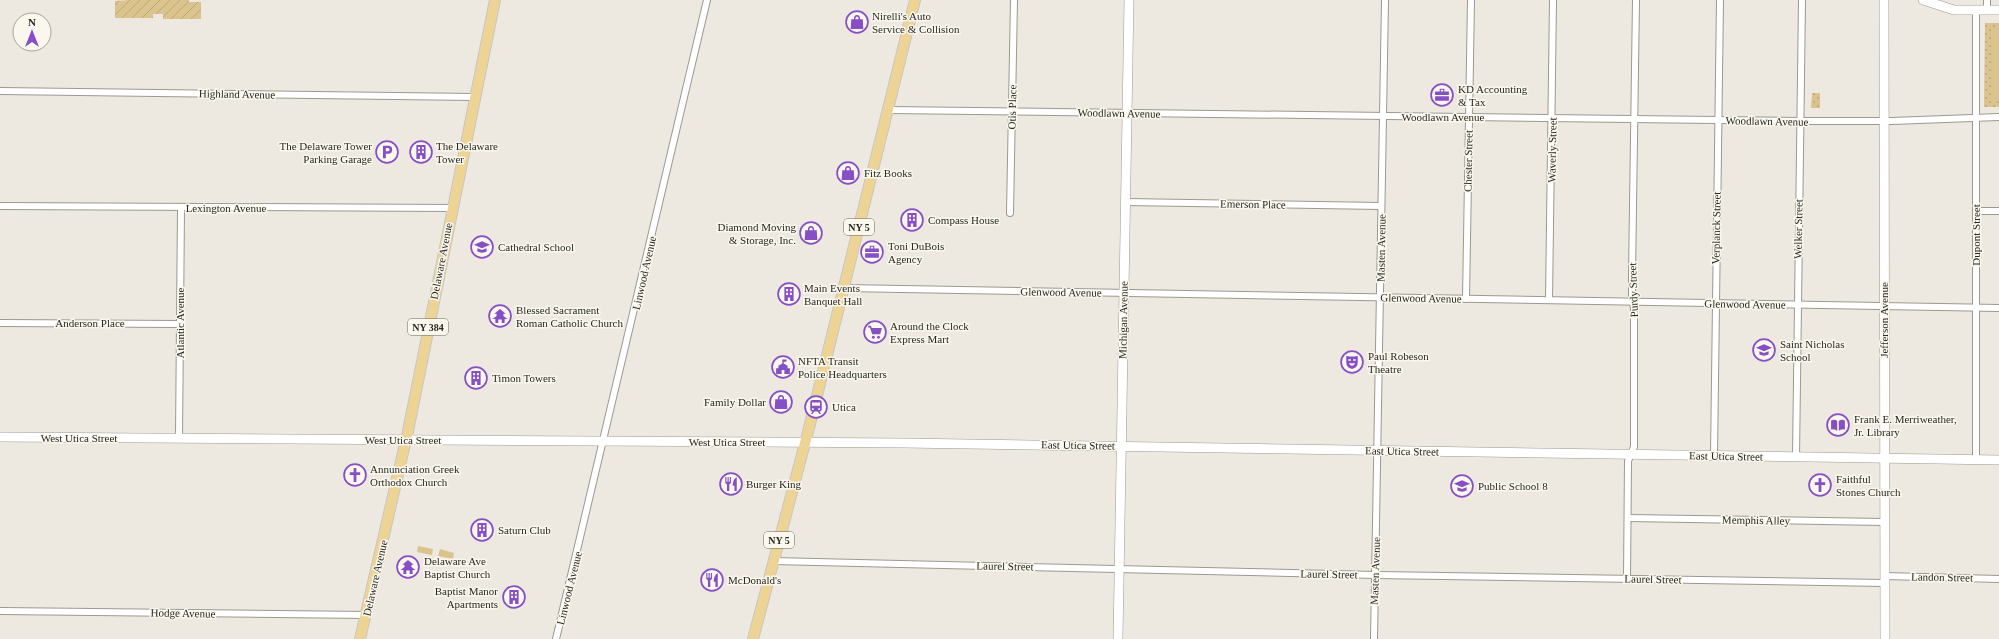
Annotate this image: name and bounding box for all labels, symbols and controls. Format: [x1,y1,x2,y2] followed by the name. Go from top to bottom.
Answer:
[844,9,870,35] shop icon: Nirelli's Auto Service & Collision
[872,10,960,35] place label: Nirelli's Auto Service & Collision
[12,12,52,52] north arrow
[28,16,36,28] text: N
[1429,82,1455,108] office icon: KD Accounting & Tax
[1458,83,1528,108] place label: KD Accounting & Tax
[1006,84,1018,130] street label: Otis Place
[199,87,275,101] street label: Highland Avenue
[1077,106,1161,120] street label: Woodlawn Avenue
[1402,111,1485,123] street label: Woodlawn Avenue
[1725,114,1809,128] street label: Woodlawn Avenue
[1545,117,1559,183] street label: Waverly Street
[1461,130,1475,192] street label: Chester Street
[374,139,400,165] parking icon: The Delaware Tower Parking Garage
[408,139,434,165] building icon: The Delaware Tower
[280,140,372,165] place label: The Delaware Tower Parking Garage
[436,140,498,165] place label: The Delaware Tower
[835,160,861,186] shop icon: Fitz Books
[864,167,912,179] place label: Fitz Books
[1709,191,1723,265] street label: Verplanck Street
[1220,197,1286,211] street label: Emerson Place
[1791,199,1805,259] street label: Welker Street
[186,202,266,214] street label: Lexington Avenue
[1970,204,1982,266] street label: Dupont Street
[899,207,925,233] building icon: Compass House
[928,214,999,226] place label: Compass House
[1374,214,1388,282] street label: Masten Avenue
[844,219,874,235] road number: NY 5
[798,220,824,246] shop icon: Diamond Moving & Storage, Inc.
[717,221,796,246] place label: Diamond Moving & Storage, Inc.
[428,222,454,300] street label: Delaware Avenue
[469,234,495,260] school or university icon: Cathedral School
[630,235,658,311] street label: Linwood Avenue
[859,239,885,265] office icon: Toni DuBois Agency
[888,240,944,265] place label: Toni DuBois Agency
[498,241,574,253] place label: Cathedral School
[1626,262,1640,318] street label: Purdy Street
[776,281,802,307] building icon: Main Events Banquet Hall
[1116,281,1130,359] street label: Michigan Avenue
[804,282,862,307] place label: Main Events Banquet Hall
[1878,282,1890,358] street label: Jefferson Avenue
[1020,285,1102,299] street label: Glenwood Avenue
[174,287,186,358] street label: Atlantic Avenue
[1380,291,1462,305] street label: Glenwood Avenue
[1704,297,1786,311] street label: Glenwood Avenue
[487,303,513,329] temple icon: Blessed Sacrament Roman Catholic Church
[516,304,623,329] place label: Blessed Sacrament Roman Catholic Church
[55,317,125,329] street label: Anderson Place
[408,319,448,335] road number: NY 384
[862,319,888,345] supermarket icon: Around the Clock Express Mart
[890,320,969,345] place label: Around the Clock Express Mart
[1751,337,1777,363] school or university icon: Saint Nicholas School
[1780,338,1844,363] place label: Saint Nicholas School
[1339,349,1365,375] theatre icon: Paul Robeson Theatre
[1368,350,1429,375] place label: Paul Robeson Theatre
[770,354,796,380] public building icon: NFTA Transit Police Headquarters
[798,355,887,380] place label: NFTA Transit Police Headquarters
[463,365,489,391] building icon: Timon Towers
[492,372,556,384] place label: Timon Towers
[768,389,794,415] shop icon: Family Dollar
[803,394,829,420] station icon: Utica
[704,396,766,408] place label: Family Dollar
[832,401,856,413] place label: Utica
[1825,412,1851,438] library icon: Frank E. Merriweather, Jr. Library
[1854,413,1957,438] place label: Frank E. Merriweather, Jr. Library
[41,432,117,444] street label: West Utica Street
[365,434,441,446] street label: West Utica Street
[689,436,765,448] street label: West Utica Street
[1041,438,1115,452] street label: East Utica Street
[1365,444,1439,458] street label: East Utica Street
[1689,449,1763,463] street label: East Utica Street
[342,462,368,488] church icon: Annunciation Greek Orthodox Church
[370,463,460,488] place label: Annunciation Greek Orthodox Church
[718,471,744,497] restaurant icon: Burger King
[1807,472,1833,498] church icon: Faithful Stones Church
[1449,473,1475,499] school or university icon: Public School 8
[1836,473,1901,498] place label: Faithful Stones Church
[746,478,802,490] place label: Burger King
[1478,480,1548,492] place label: Public School 8
[1722,513,1791,527] street label: Memphis Alley
[469,517,495,543] building icon: Saturn Club
[498,524,551,536] place label: Saturn Club
[764,532,794,548] road number: NY 5
[1368,537,1382,605] street label: Masten Avenue
[360,539,390,617] street label: Delaware Avenue
[554,550,584,626] street label: Linwood Avenue
[395,554,421,580] temple icon: Delaware Ave Baptist Church
[424,555,491,580] place label: Delaware Ave Baptist Church
[976,560,1034,572] street label: Laurel Street
[699,567,725,593] restaurant icon: McDonald's
[1300,568,1358,580] street label: Laurel Street
[1911,570,1973,584] street label: Landon Street
[1624,573,1682,585] street label: Laurel Street
[728,574,781,586] place label: McDonald's
[501,584,527,610] building icon: Baptist Manor Apartments
[435,585,498,610] place label: Baptist Manor Apartments
[150,606,216,620] street label: Hodge Avenue

